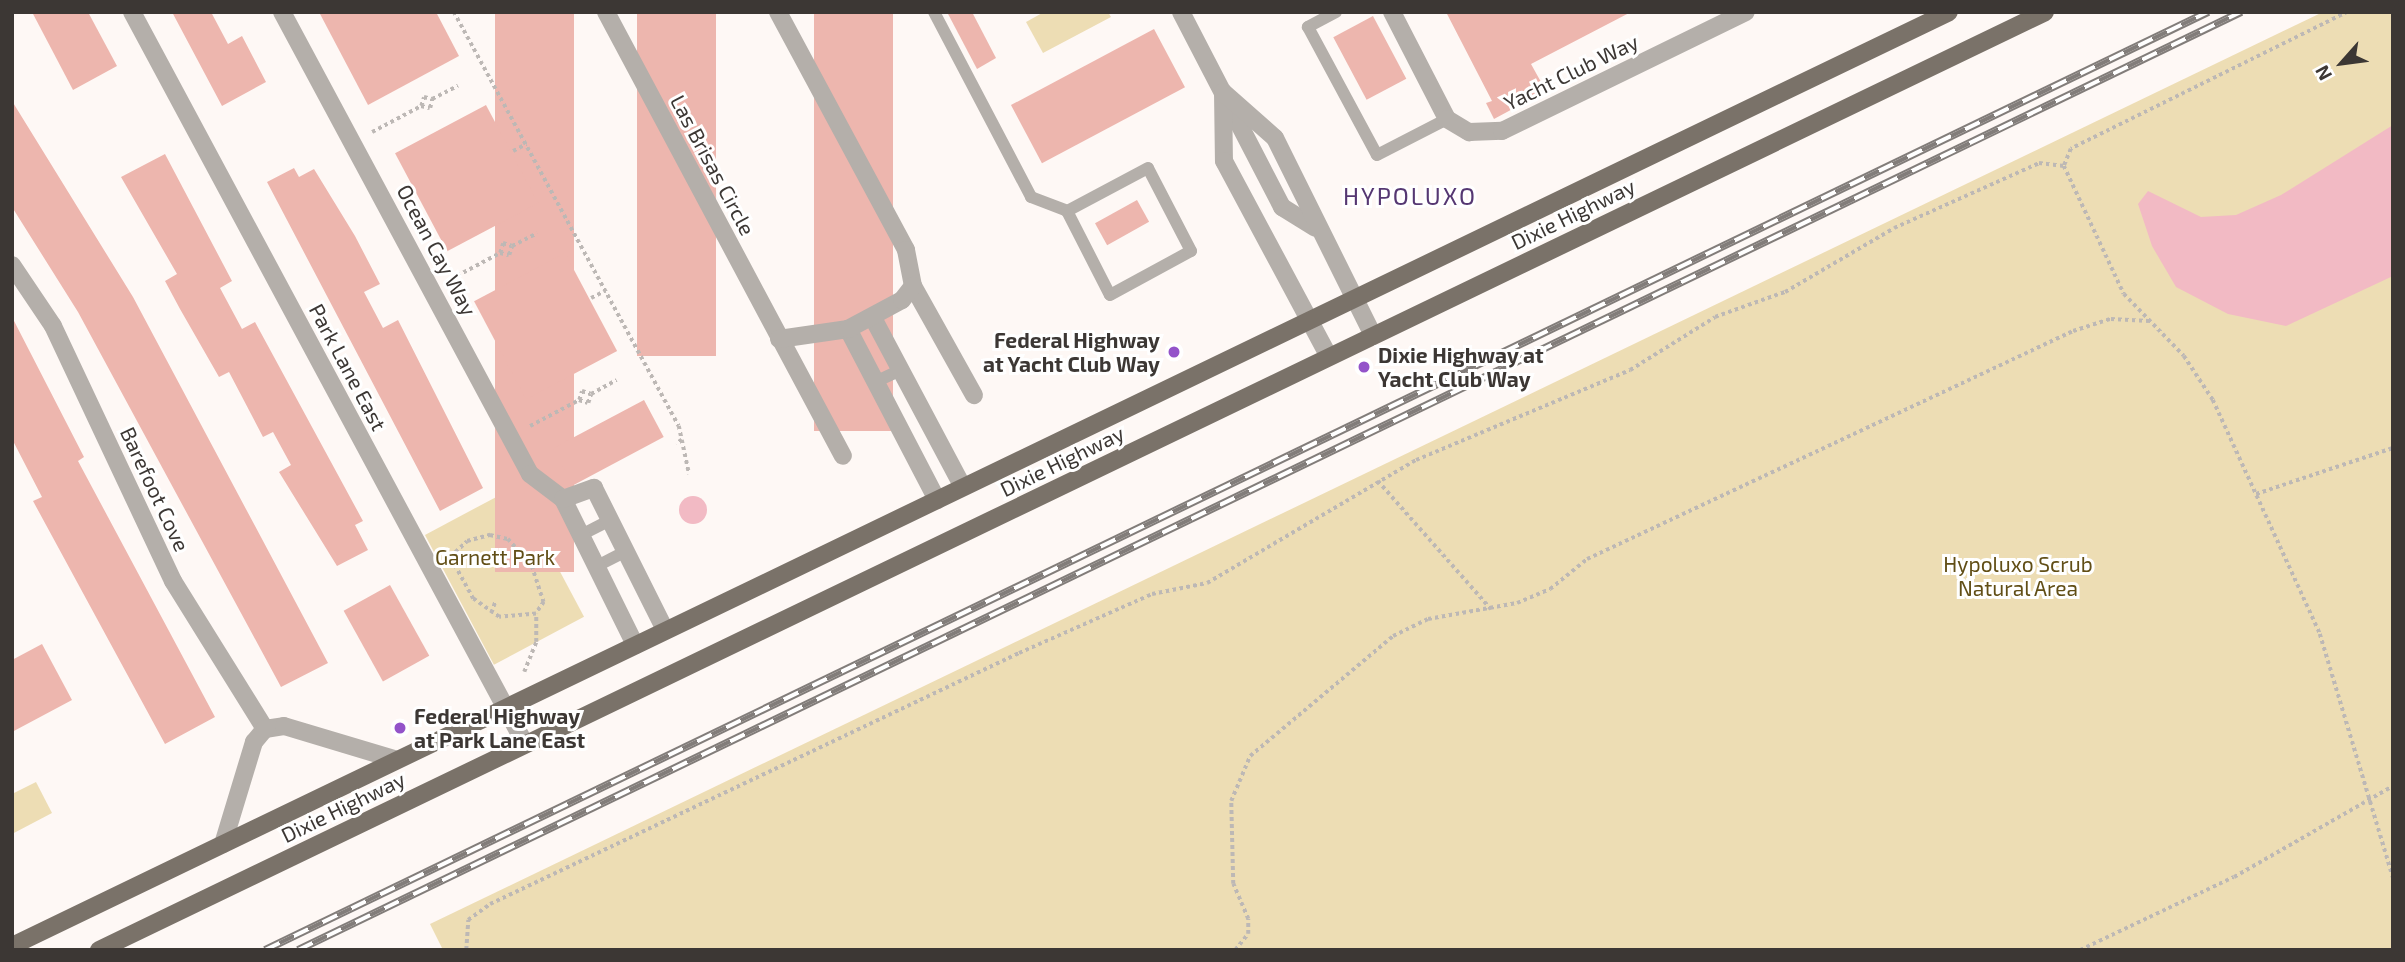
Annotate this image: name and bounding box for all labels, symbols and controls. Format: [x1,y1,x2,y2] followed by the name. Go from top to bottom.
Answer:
[2307,28,2377,98] north arrow
[1500,29,1642,115] street label: Yacht Club Way
[2310,62,2336,85] text: N
[665,91,761,239] street label: Las Brisas Circle
[1507,173,1639,255] street label: Dixie Highway
[392,180,482,320] street label: Ocean Cay Way
[1344,182,1476,210] district label: HYPOLUXO
[304,299,392,435] street label: Park Lane East
[982,327,1160,377] place label: Federal Highway at Yacht Club Way
[1378,342,1544,392] place label: Dixie Highway at Yacht Club Way
[1166,344,1182,360] marker: Federal Highway at Yacht Club Way
[1356,359,1372,375] marker: Dixie Highway at Yacht Club Way
[996,420,1128,502] street label: Dixie Highway
[115,423,195,555] street label: Barefoot Cove
[435,544,555,570] park label: Garnett Park
[1943,551,2093,601] park label: Hypoluxo Scrub Natural Area
[414,703,585,753] place label: Federal Highway at Park Lane East
[392,720,408,736] marker: Federal Highway at Park Lane East
[277,766,409,848] street label: Dixie Highway

